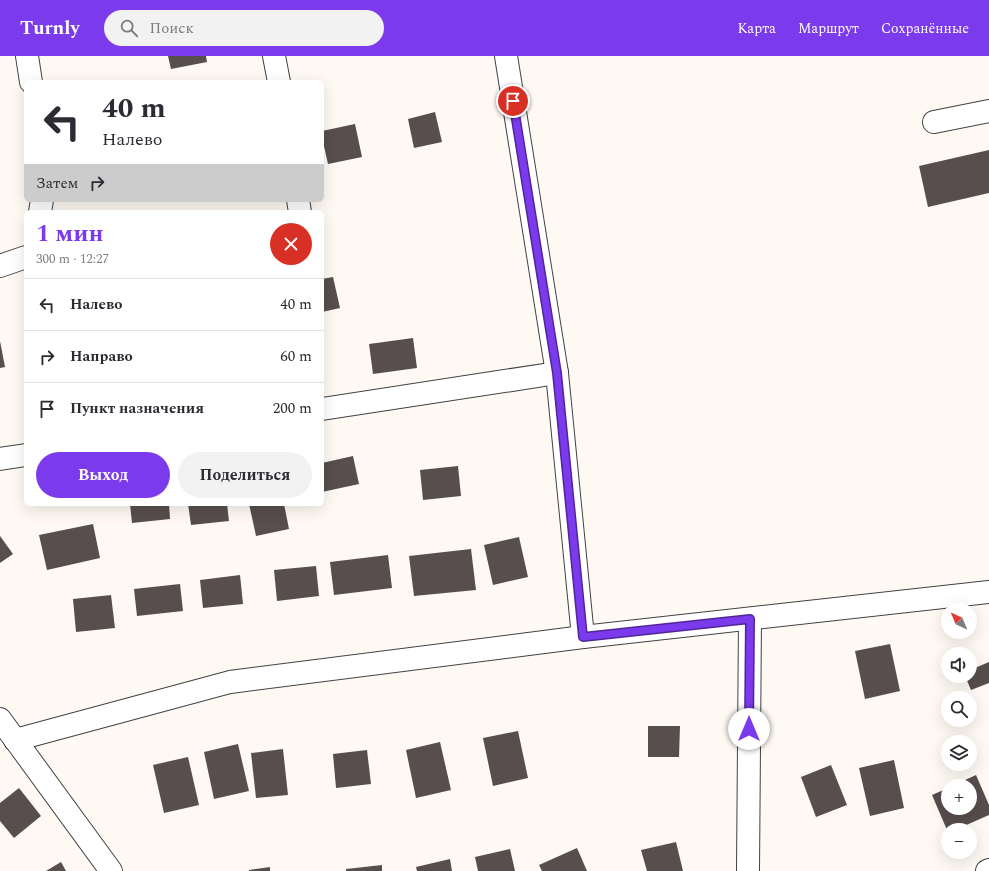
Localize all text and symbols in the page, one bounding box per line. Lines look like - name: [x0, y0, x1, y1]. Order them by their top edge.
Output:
- search box: [104, 10, 384, 46]
- text: Turnly: [20, 14, 80, 43]
- icon: search: [118, 17, 140, 39]
- text: Поиск: [150, 17, 194, 40]
- text: Карта: [738, 18, 776, 39]
- text: Маршрут: [798, 18, 859, 39]
- text: Сохранённые: [881, 18, 969, 39]
- pin: [496, 84, 530, 118]
- text: 40 m: [102, 87, 166, 130]
- icon: arrive: [502, 90, 524, 112]
- icon: left: [36, 96, 88, 148]
- text: Налево: [102, 126, 162, 153]
- text: Затем: [36, 172, 78, 195]
- icon: right: [86, 172, 108, 194]
- text: 1 мин: [36, 216, 104, 252]
- button: close: [270, 223, 312, 265]
- text: 300 m · 12:27: [36, 249, 109, 269]
- text: Налево: [70, 293, 123, 316]
- text: 40 m: [280, 293, 312, 316]
- icon: left: [36, 294, 58, 316]
- text: Направо: [70, 345, 133, 368]
- text: 60 m: [280, 345, 312, 368]
- icon: right: [36, 346, 58, 368]
- text: Пункт назначения: [70, 397, 204, 420]
- text: 200 m: [273, 397, 312, 420]
- icon: arrive: [36, 398, 58, 420]
- button: Выход: [36, 452, 170, 498]
- button: Поделиться: [178, 452, 312, 498]
- north arrow: [941, 603, 977, 639]
- map controls: [941, 603, 977, 859]
- button: sound: [941, 647, 977, 683]
- button: search: [941, 691, 977, 727]
- position arrow: [728, 708, 770, 750]
- button: layers: [941, 735, 977, 771]
- button: +: [941, 779, 977, 815]
- button: −: [941, 823, 977, 859]

